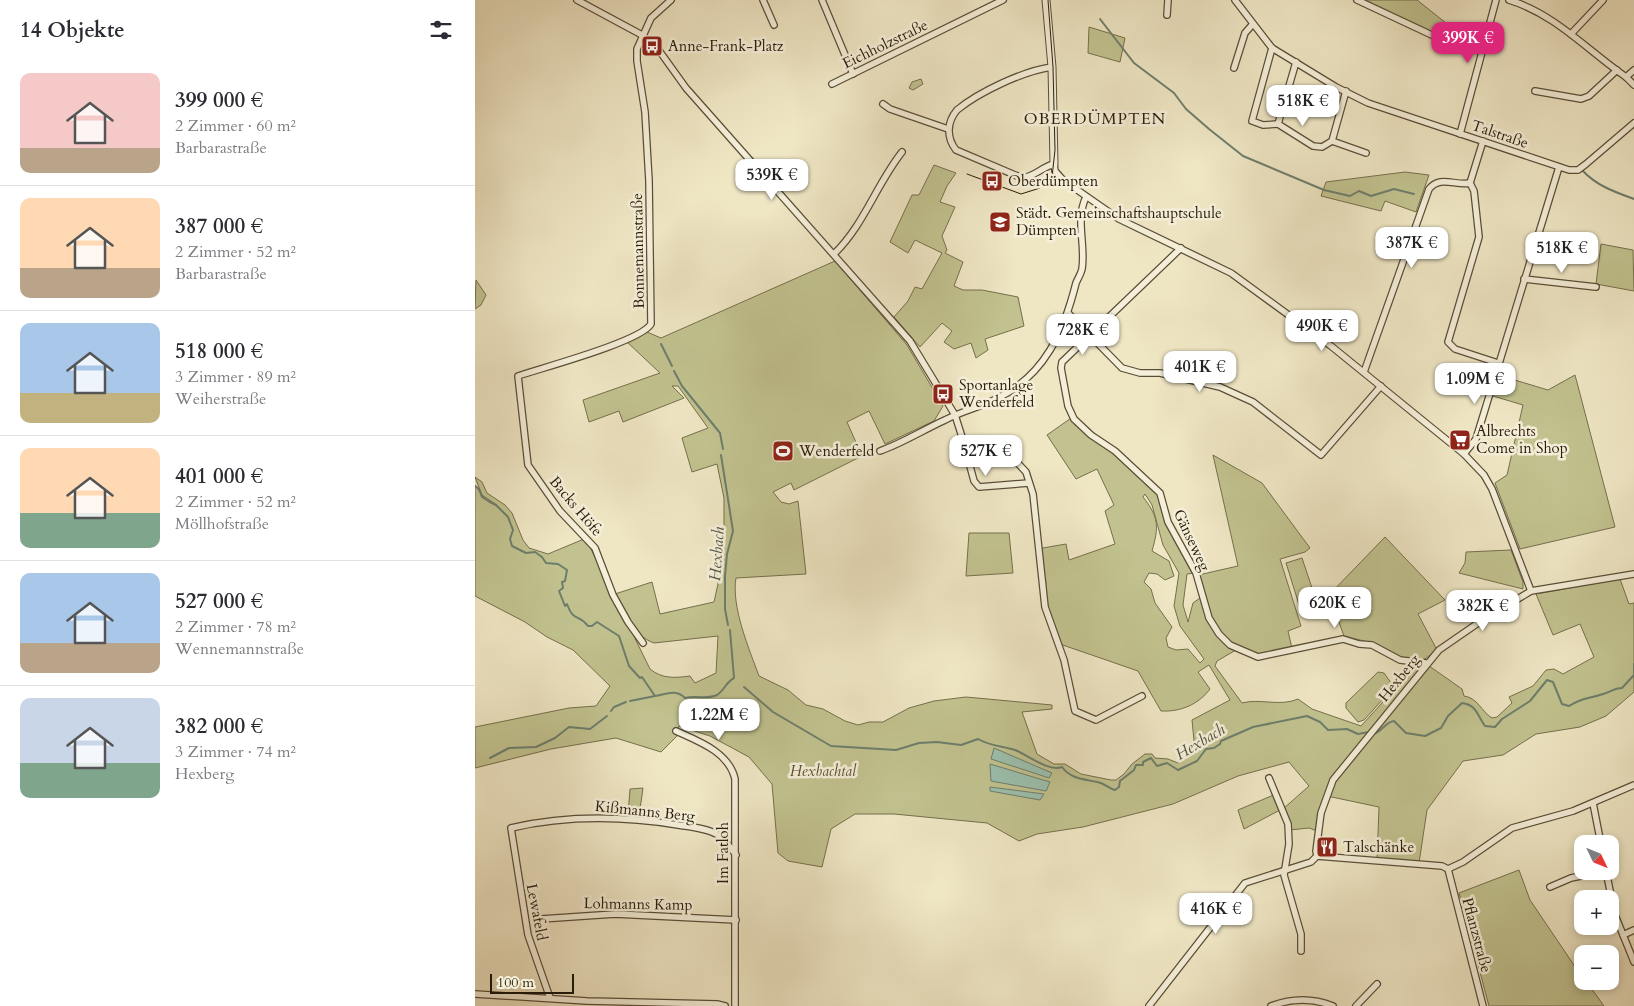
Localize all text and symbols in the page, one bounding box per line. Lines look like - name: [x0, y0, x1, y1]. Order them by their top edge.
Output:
- street label: Eichholzstraße: [839, 15, 931, 73]
- text: 14 Objekte: [20, 16, 125, 45]
- icon: filters: [427, 16, 455, 44]
- pin: 399K €: [1427, 22, 1509, 64]
- text: 399K €: [1442, 27, 1494, 49]
- bus stop icon: Anne-Frank-Platz: [640, 34, 664, 58]
- place label: Anne-Frank-Platz: [668, 36, 784, 56]
- pin: 518K €: [1262, 84, 1344, 127]
- text: 399 000 €: [175, 86, 263, 115]
- text: 518K €: [1277, 90, 1329, 112]
- icon: home: [60, 93, 120, 153]
- district label: OBERDÜMPTEN: [1024, 108, 1166, 130]
- text: 2 Zimmer · 60 m²: [175, 115, 296, 137]
- street label: Talstraße: [1469, 115, 1531, 153]
- text: Barbarastraße: [175, 137, 267, 159]
- pin: 539K €: [731, 158, 813, 201]
- text: 539K €: [746, 164, 798, 186]
- bus stop icon: Oberdümpten: [980, 169, 1004, 193]
- place label: Oberdümpten: [1008, 171, 1099, 191]
- street label: Bonnemannstraße: [627, 193, 649, 309]
- place label: Städt. Gemeinschaftshauptschule Dümpten: [1016, 203, 1222, 240]
- school or university icon: Städt. Gemeinschaftshauptschule Dümpten: [988, 210, 1012, 234]
- text: 387 000 €: [175, 212, 263, 241]
- icon: home: [60, 218, 120, 278]
- pin: 387K €: [1371, 226, 1453, 269]
- text: 387K €: [1386, 232, 1438, 254]
- pin: 518K €: [1521, 232, 1603, 274]
- text: 518K €: [1536, 237, 1588, 259]
- text: 2 Zimmer · 52 m²: [175, 241, 296, 263]
- text: Barbarastraße: [175, 263, 267, 285]
- pin: 490K €: [1281, 310, 1363, 352]
- pin: 728K €: [1042, 314, 1124, 356]
- text: 490K €: [1296, 315, 1348, 337]
- text: 728K €: [1057, 319, 1109, 341]
- text: 518 000 €: [175, 337, 263, 366]
- icon: home: [60, 343, 120, 403]
- pin: 401K €: [1159, 350, 1241, 393]
- text: 401K €: [1174, 356, 1226, 378]
- pin: 1.09M €: [1429, 362, 1521, 405]
- text: 3 Zimmer · 89 m²: [175, 366, 296, 388]
- text: 1.09M €: [1446, 368, 1504, 390]
- place label: Sportanlage Wenderfeld: [958, 375, 1034, 412]
- bus stop icon: Sportanlage Wenderfeld: [931, 382, 955, 406]
- text: Weiherstraße: [175, 388, 266, 410]
- place label: Albrechts Come in Shop: [1476, 421, 1568, 458]
- supermarket icon: Albrechts Come in Shop: [1448, 428, 1472, 452]
- pin: 527K €: [945, 434, 1027, 477]
- sports icon: Wenderfeld: [771, 439, 795, 463]
- text: 527K €: [960, 440, 1012, 462]
- place label: Wenderfeld: [798, 441, 874, 461]
- text: 401 000 €: [175, 462, 263, 491]
- icon: home: [60, 468, 120, 528]
- street label: Backs Höfe: [545, 472, 607, 540]
- text: 2 Zimmer · 52 m²: [175, 491, 296, 513]
- street label: Gänseweg: [1169, 506, 1215, 575]
- text: Möllhofstraße: [175, 513, 269, 535]
- water label: Hexbach: [704, 526, 730, 582]
- pin: 620K €: [1294, 586, 1376, 629]
- text: 527 000 €: [175, 587, 263, 616]
- pin: 382K €: [1442, 590, 1524, 632]
- text: 620K €: [1309, 592, 1361, 614]
- icon: home: [60, 593, 120, 653]
- text: 382K €: [1457, 595, 1509, 617]
- text: 2 Zimmer · 78 m²: [175, 616, 296, 638]
- text: Wennemannstraße: [175, 638, 304, 660]
- street label: Hexberg: [1374, 650, 1425, 706]
- pin: 1.22M €: [673, 698, 765, 741]
- text: 1.22M €: [690, 704, 748, 726]
- text: 382 000 €: [175, 712, 263, 741]
- icon: home: [60, 718, 120, 778]
- water label: Hexbach: [1171, 718, 1229, 765]
- text: 3 Zimmer · 74 m²: [175, 741, 296, 763]
- park label: Hexbachtal: [790, 761, 857, 781]
- text: Hexberg: [175, 763, 234, 785]
- street label: Kißmanns Berg: [594, 796, 697, 826]
- street label: Im Fatloh: [713, 821, 733, 884]
- restaurant icon: Talschänke: [1315, 835, 1339, 859]
- north arrow: [1574, 835, 1619, 880]
- map controls: [1574, 835, 1619, 990]
- place label: Talschänke: [1343, 837, 1415, 857]
- street label: Lewafeld: [522, 882, 552, 942]
- button: +: [1574, 890, 1619, 935]
- pin: 416K €: [1175, 892, 1257, 935]
- street label: Lohmanns Kamp: [583, 893, 693, 915]
- street label: Pflanzstraße: [1457, 895, 1497, 975]
- text: 416K €: [1190, 898, 1242, 920]
- button: −: [1574, 945, 1619, 990]
- scale bar: [490, 971, 574, 994]
- text: 100 m: [497, 973, 534, 992]

